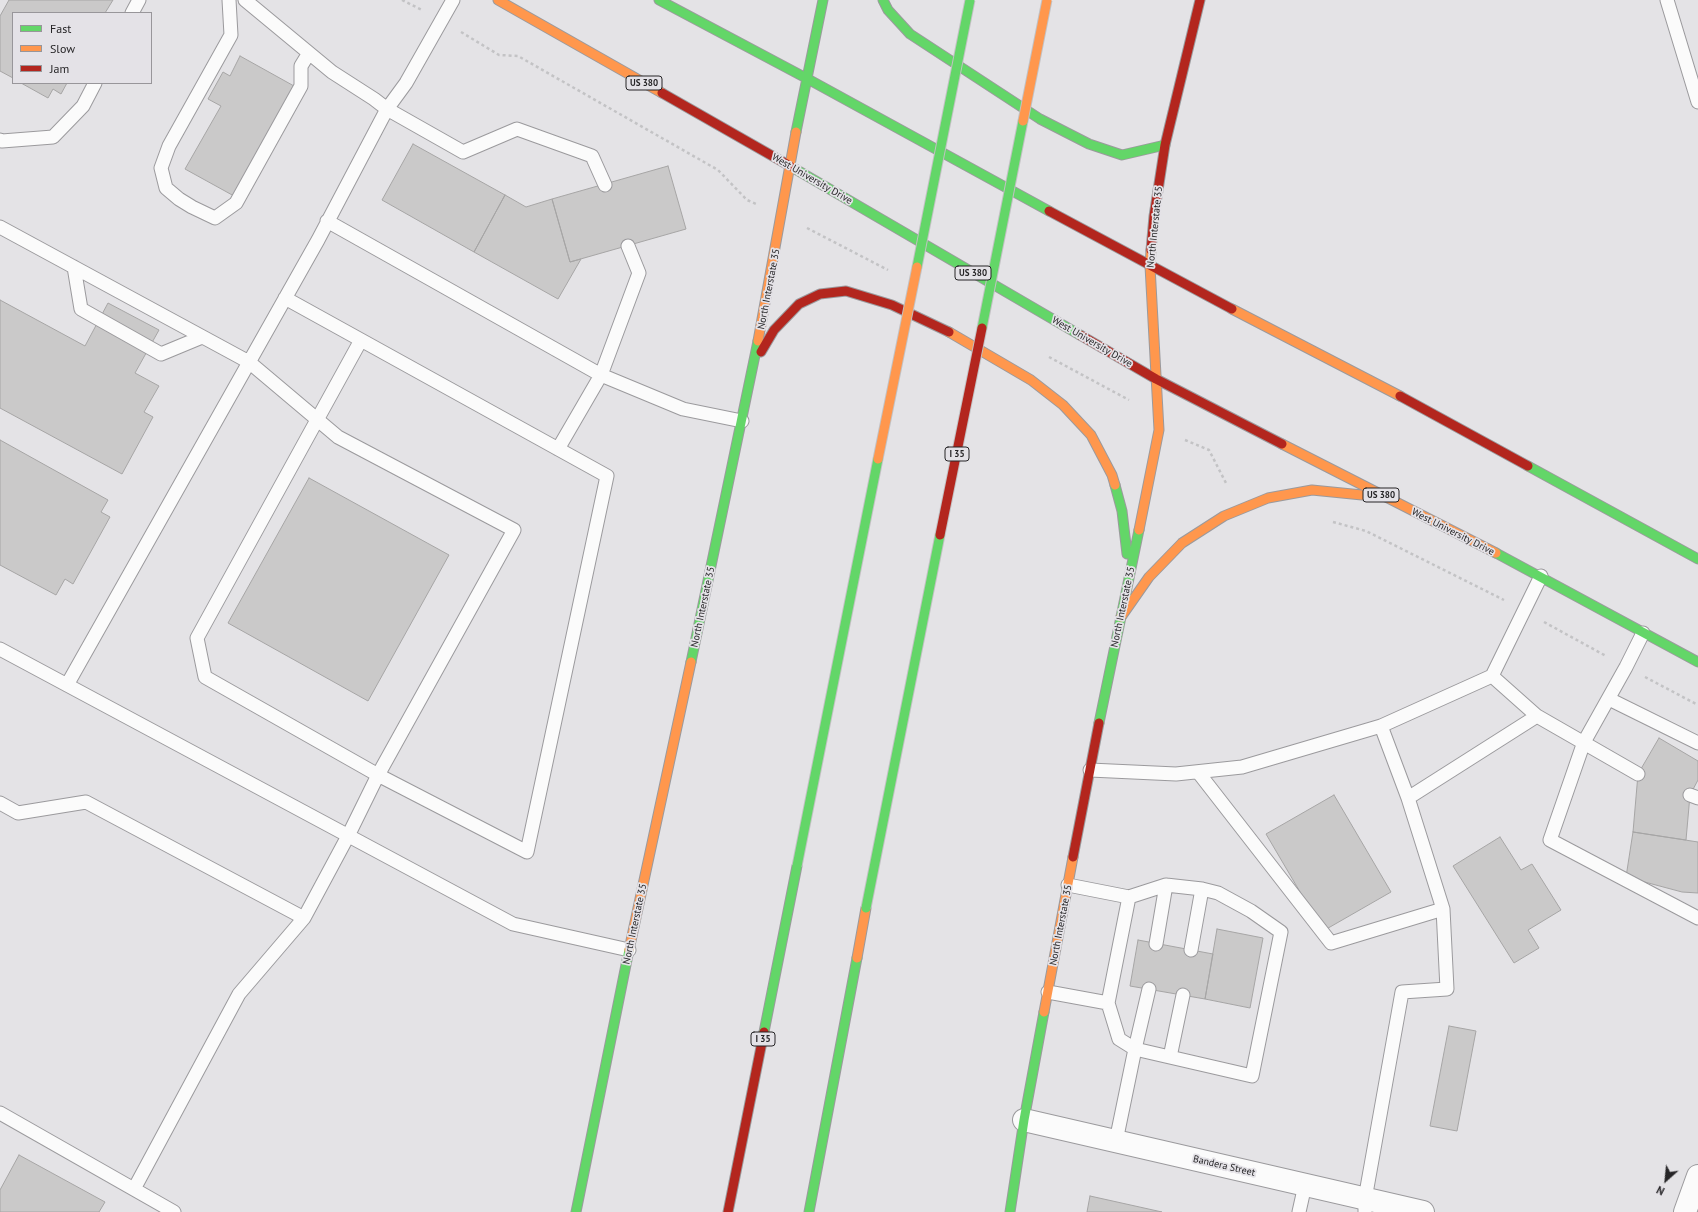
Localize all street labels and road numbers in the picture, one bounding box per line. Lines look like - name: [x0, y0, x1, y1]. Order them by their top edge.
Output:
- road number: US 380: [626, 76, 662, 90]
- street label: West University Drive: [770, 151, 854, 207]
- street label: North Interstate 35: [1145, 186, 1165, 268]
- street label: North Interstate 35: [755, 248, 783, 330]
- road number: US 380: [955, 266, 991, 280]
- street label: West University Drive: [1050, 314, 1134, 370]
- road number: I 35: [945, 447, 969, 461]
- road number: US 380: [1363, 488, 1399, 502]
- street label: West University Drive: [1410, 506, 1496, 558]
- street label: North Interstate 35: [689, 566, 717, 648]
- street label: North Interstate 35: [1109, 566, 1137, 648]
- street label: North Interstate 35: [621, 883, 649, 965]
- street label: North Interstate 35: [1047, 884, 1075, 966]
- road number: I 35: [751, 1032, 775, 1046]
- street label: Bandera Street: [1192, 1153, 1256, 1179]

